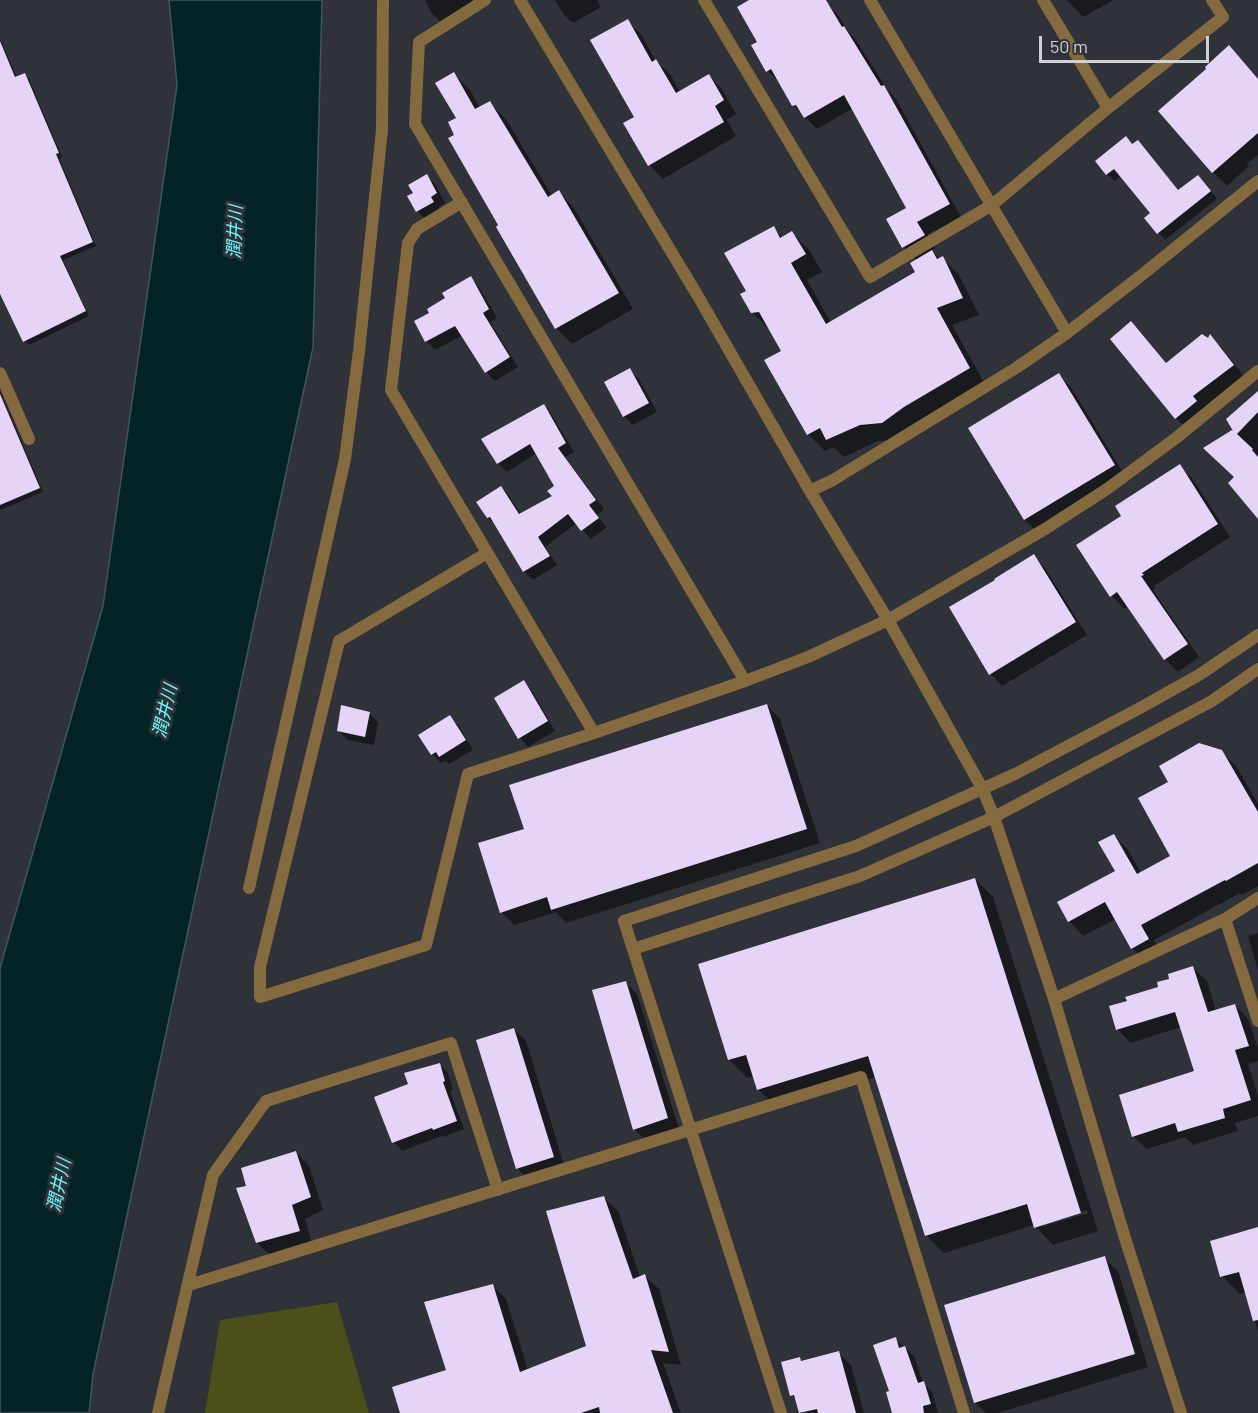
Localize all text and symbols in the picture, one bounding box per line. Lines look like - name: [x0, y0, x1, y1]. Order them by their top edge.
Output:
- scale bar: [1042, 24, 1212, 62]
- text: 50 m: [1050, 35, 1088, 57]
- water label: 潤井川: [223, 205, 247, 259]
- water label: 潤井川: [148, 682, 182, 740]
- water label: 潤井川: [43, 1156, 75, 1214]

